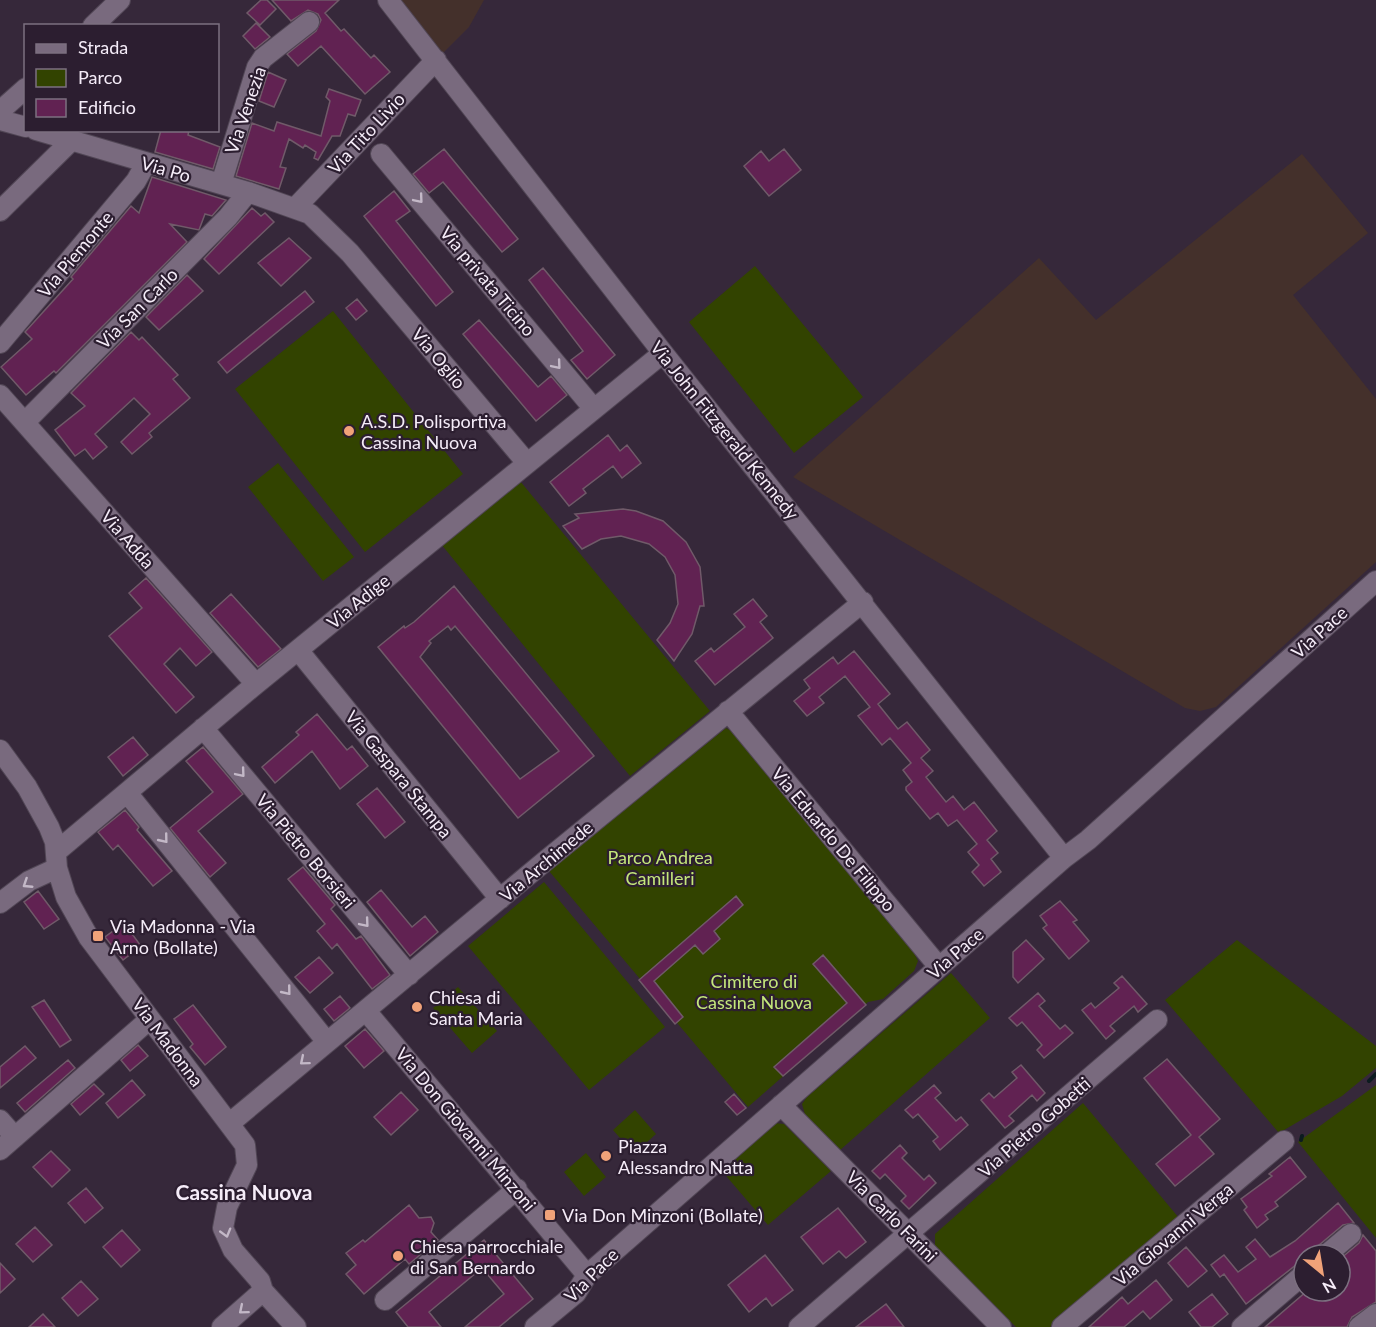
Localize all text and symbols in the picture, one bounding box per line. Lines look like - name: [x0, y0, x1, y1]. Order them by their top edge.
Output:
- legend: [24, 24, 219, 132]
- text: Strada: [78, 36, 128, 58]
- street label: Via Venezia: [220, 64, 270, 156]
- text: Parco: [78, 66, 122, 88]
- street label: Via Tito Livio: [323, 88, 409, 178]
- text: Edificio: [78, 96, 136, 118]
- street label: Via Po: [139, 151, 193, 187]
- one-way arrow: [412, 192, 423, 203]
- street label: Via Piemonte: [33, 207, 117, 301]
- street label: Via privata Ticino: [436, 222, 540, 340]
- street label: Via San Carlo: [92, 263, 182, 353]
- street label: Via Oglio: [407, 323, 471, 393]
- street label: Via John Fitzgerald Kennedy: [646, 336, 804, 524]
- one-way arrow: [550, 358, 561, 369]
- place label: A.S.D. Polisportiva Cassina Nuova: [361, 410, 506, 453]
- marker: A.S.D. Polisportiva Cassina Nuova: [342, 424, 356, 438]
- street label: Via Adda: [97, 505, 159, 573]
- street label: Via Adige: [322, 569, 394, 633]
- street label: Via Pace: [1287, 601, 1351, 663]
- street label: Via Gaspara Stampa: [341, 706, 457, 842]
- street label: Via Eduardo De Filippo: [767, 762, 901, 916]
- one-way arrow: [233, 766, 244, 777]
- street label: Via Pietro Borsieri: [252, 789, 360, 913]
- street label: Via Archimede: [495, 816, 597, 906]
- one-way arrow: [157, 832, 168, 843]
- park label: Parco Andrea Camilleri: [607, 846, 713, 889]
- one-way arrow: [23, 876, 34, 887]
- place label: Via Madonna - Via Arno (Bollate): [110, 915, 255, 958]
- one-way arrow: [358, 916, 369, 927]
- street label: Via Pace: [922, 923, 988, 983]
- marker: Via Madonna - Via Arno (Bollate): [91, 929, 105, 943]
- park label: Cimitero di Cassina Nuova: [696, 970, 812, 1013]
- one-way arrow: [279, 984, 290, 995]
- place label: Chiesa di Santa Maria: [429, 986, 523, 1029]
- street label: Via Madonna: [128, 994, 208, 1090]
- marker: Chiesa di Santa Maria: [410, 1000, 424, 1014]
- street label: Via Don Giovanni Minzoni: [391, 1043, 541, 1215]
- one-way arrow: [300, 1054, 311, 1065]
- street label: Via Pietro Gobetti: [973, 1072, 1095, 1182]
- place label: Piazza Alessandro Natta: [618, 1135, 753, 1178]
- marker: Piazza Alessandro Natta: [599, 1149, 613, 1163]
- street label: Via Carlo Farini: [842, 1166, 942, 1266]
- street label: Via Giovanni Verga: [1109, 1178, 1237, 1290]
- district label: Cassina Nuova: [176, 1179, 312, 1204]
- place label: Via Don Minzoni (Bollate): [562, 1204, 763, 1226]
- marker: Via Don Minzoni (Bollate): [543, 1208, 557, 1222]
- one-way arrow: [219, 1228, 232, 1238]
- place label: Chiesa parrocchiale di San Bernardo: [410, 1235, 563, 1278]
- street label: Via Pace: [559, 1243, 623, 1307]
- north arrow: [1292, 1243, 1352, 1303]
- marker: Chiesa parrocchiale di San Bernardo: [391, 1249, 405, 1263]
- text: N: [1320, 1275, 1340, 1298]
- one-way arrow: [239, 1302, 250, 1313]

